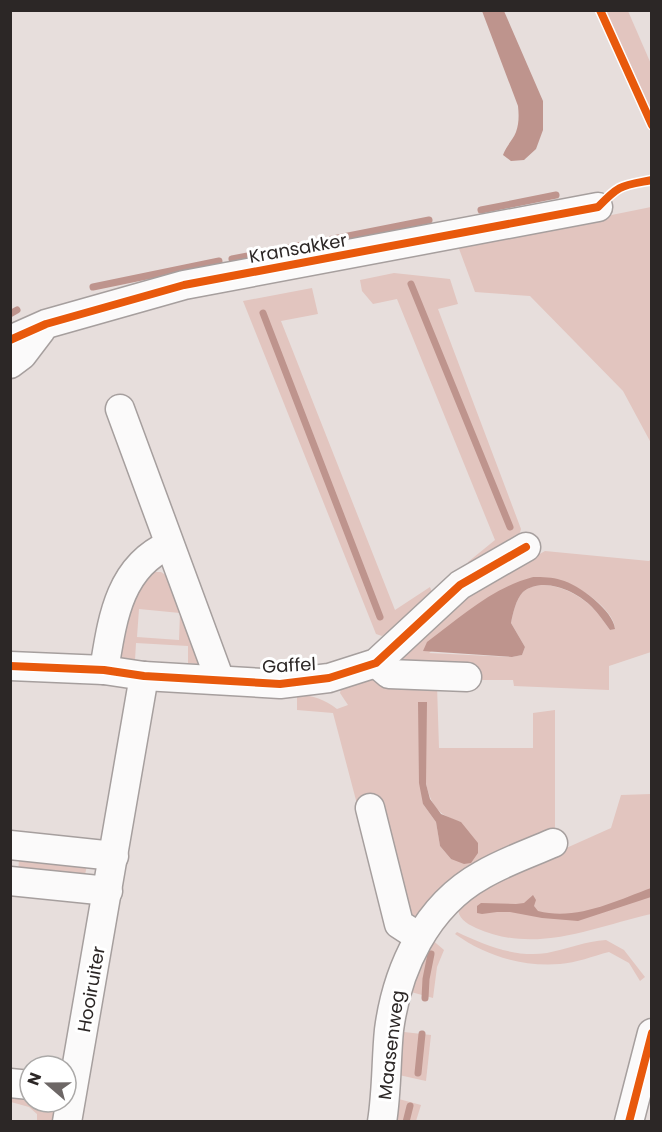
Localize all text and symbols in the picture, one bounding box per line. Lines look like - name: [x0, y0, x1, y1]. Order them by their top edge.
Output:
- street label: Kransakker: [247, 227, 349, 269]
- street label: Gaffel: [262, 651, 316, 679]
- street label: Hooiruiter: [71, 944, 111, 1034]
- street label: Maasenweg: [372, 989, 410, 1101]
- north arrow: [18, 1054, 78, 1114]
- text: N: [22, 1069, 47, 1089]

